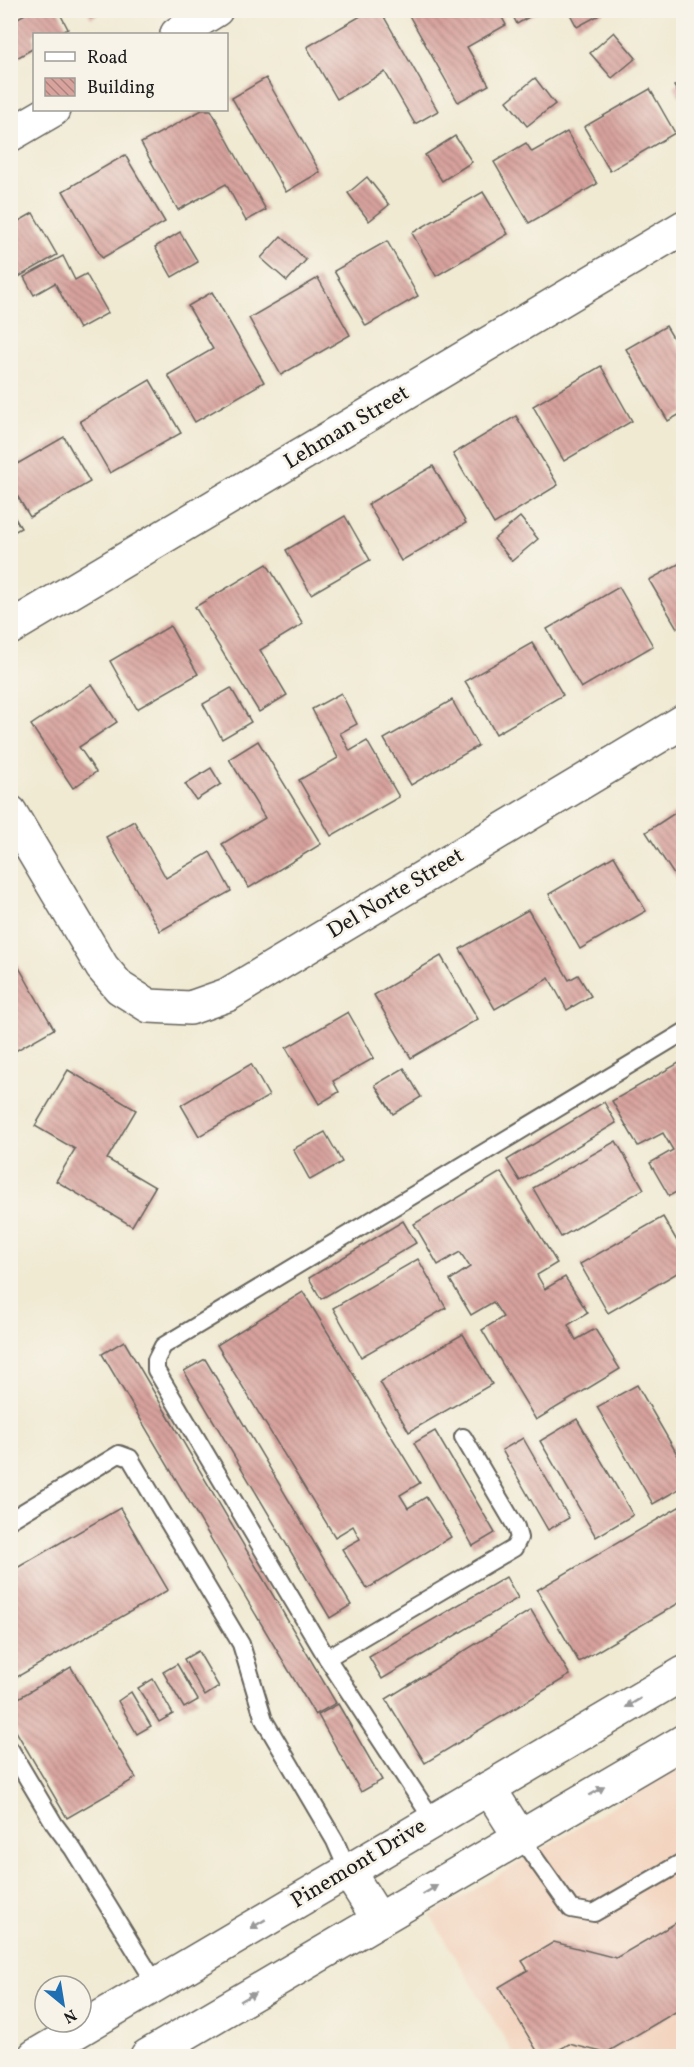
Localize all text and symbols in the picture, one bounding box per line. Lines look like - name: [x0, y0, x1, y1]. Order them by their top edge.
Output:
- legend: [33, 33, 228, 111]
- text: Road: [87, 46, 128, 71]
- text: Building: [87, 76, 155, 101]
- street label: Lehman Street: [278, 378, 416, 478]
- street label: Del Norte Street: [322, 841, 471, 947]
- one-way arrow: [625, 1697, 641, 1708]
- one-way arrow: [589, 1787, 606, 1797]
- street label: Pinemont Drive: [285, 1811, 433, 1917]
- one-way arrow: [421, 1886, 438, 1896]
- one-way arrow: [249, 1919, 266, 1929]
- north arrow: [33, 1974, 93, 2034]
- one-way arrow: [239, 1993, 256, 2003]
- text: N: [59, 2003, 80, 2028]

